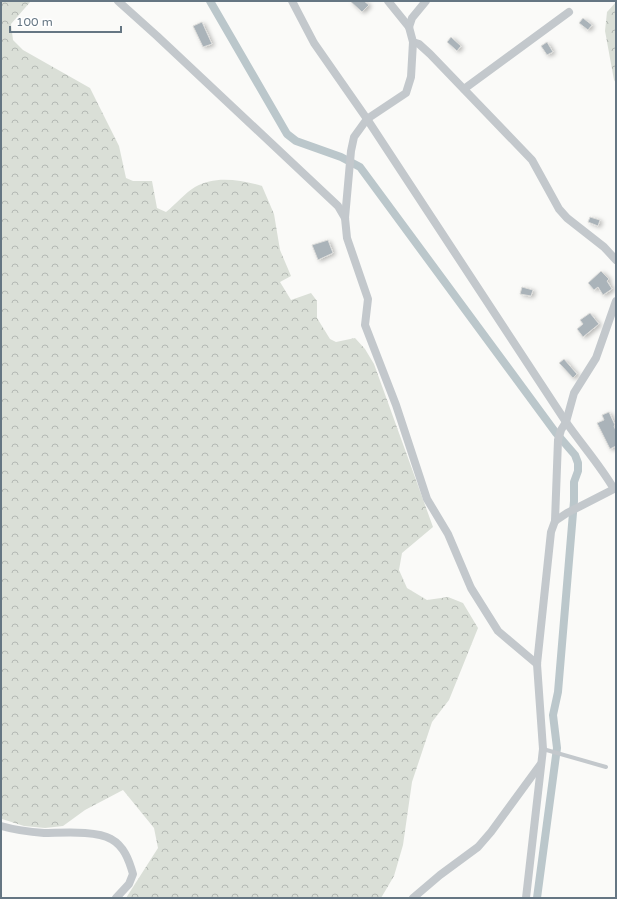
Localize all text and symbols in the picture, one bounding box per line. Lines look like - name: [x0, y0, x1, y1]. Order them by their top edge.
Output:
- scale bar: [10, 8, 121, 34]
- text: 100 m: [16, 15, 53, 29]

